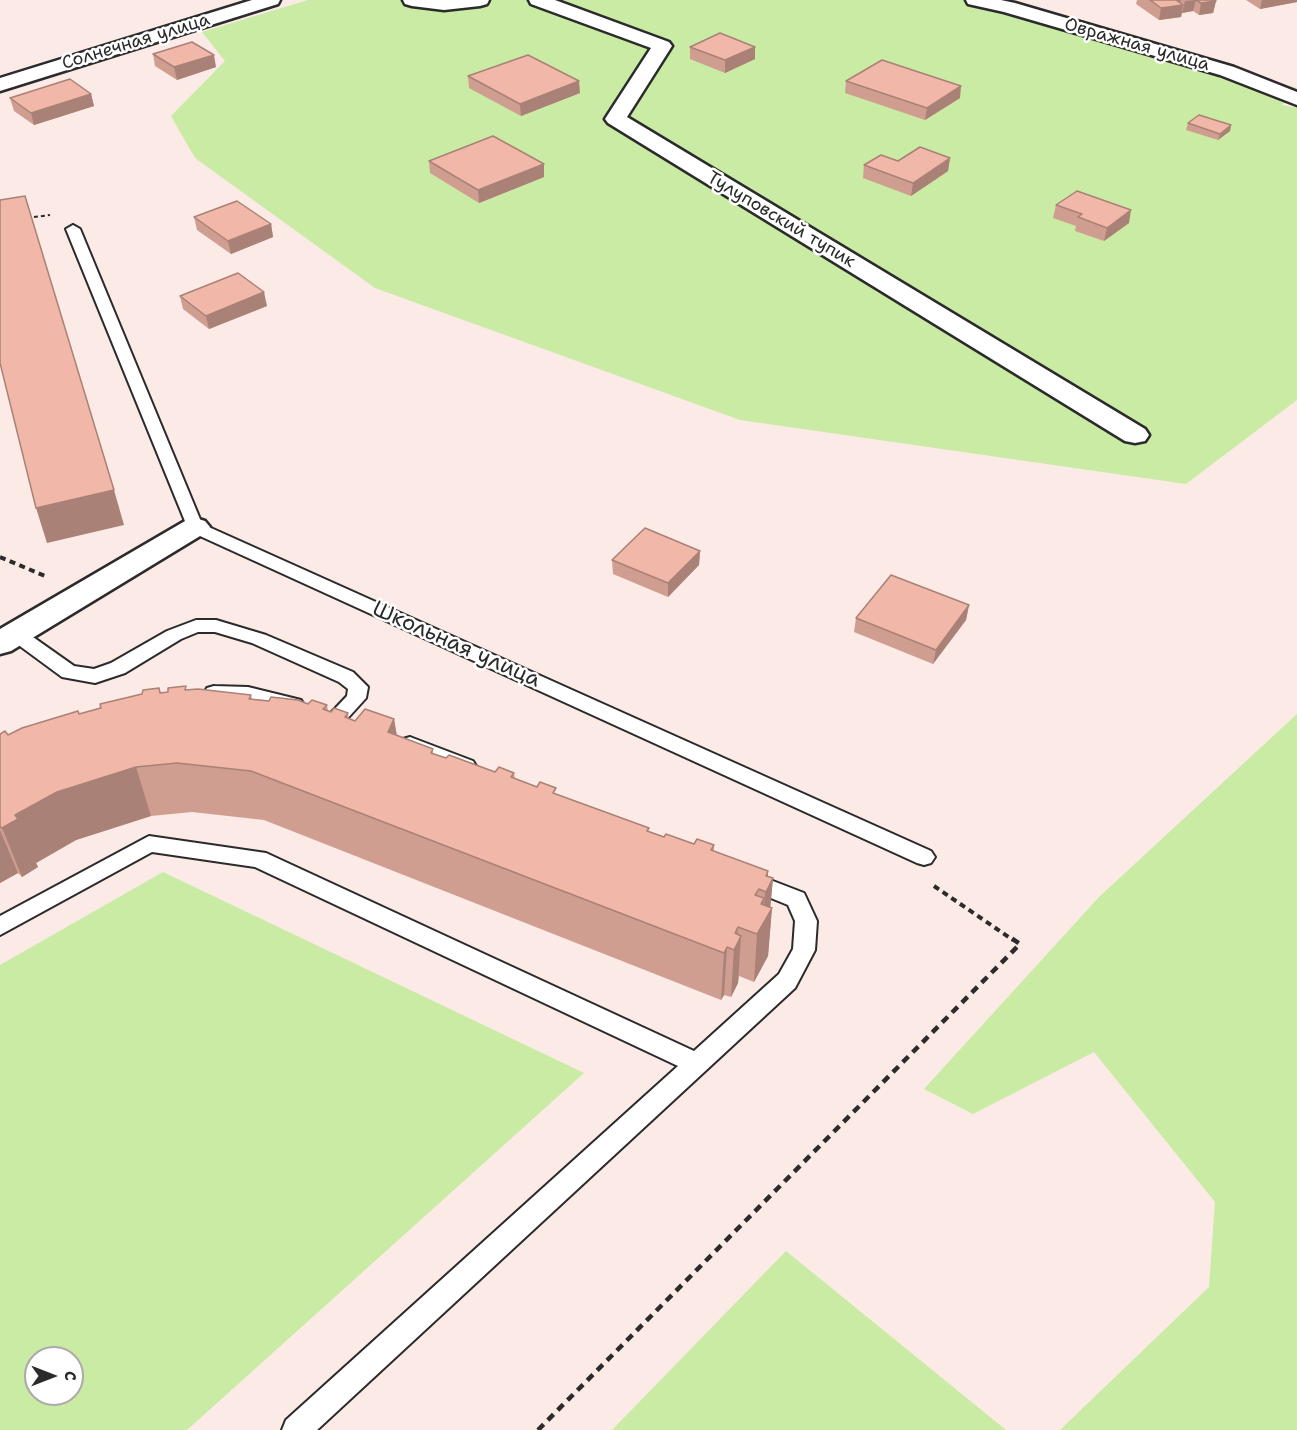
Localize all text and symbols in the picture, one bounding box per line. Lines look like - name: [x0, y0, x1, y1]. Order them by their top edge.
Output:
- street label: Солнечная улица: [59, 9, 213, 75]
- street label: Овражная улица: [1062, 14, 1212, 76]
- street label: Тулуповский тупик: [703, 167, 859, 273]
- street label: Школьная улица: [368, 596, 544, 694]
- north arrow: [24, 1346, 84, 1406]
- text: С: [60, 1371, 81, 1381]

